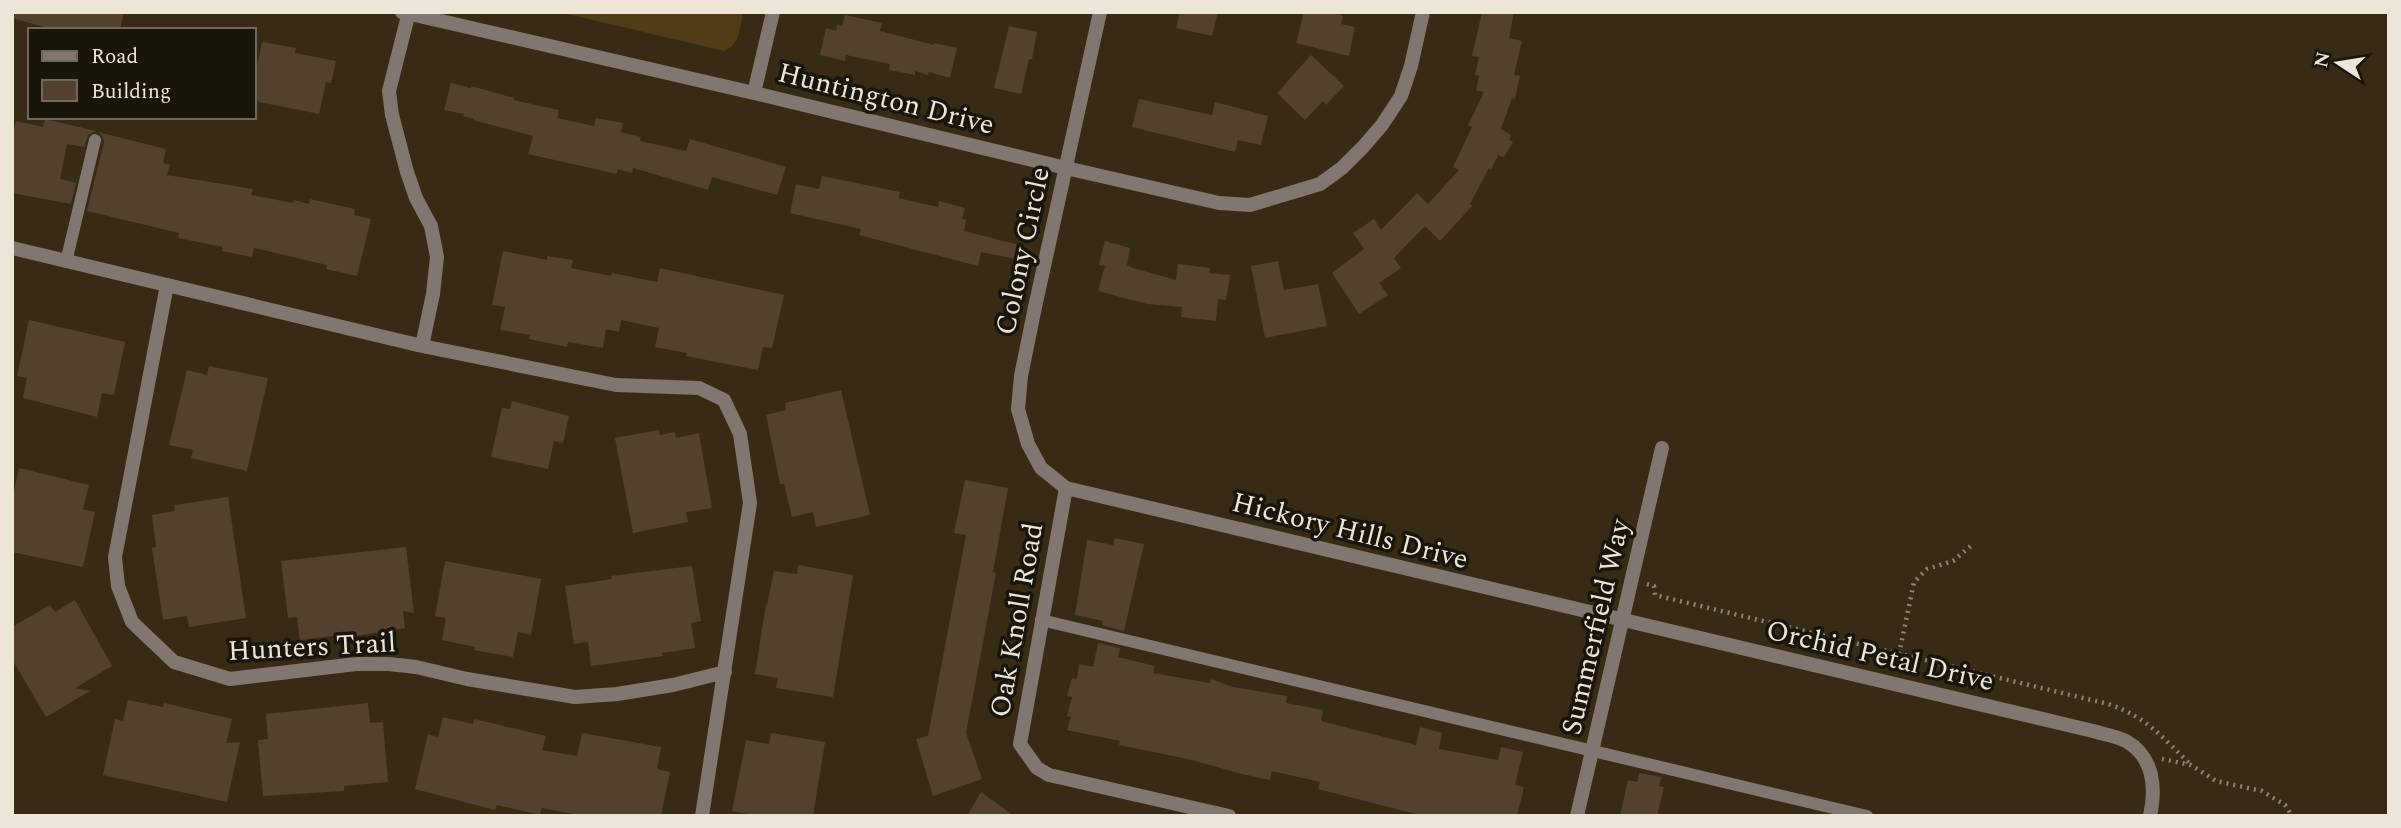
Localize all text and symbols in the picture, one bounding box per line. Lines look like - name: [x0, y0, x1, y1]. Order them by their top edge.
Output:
- legend: [28, 28, 256, 119]
- north arrow: [2303, 28, 2373, 98]
- text: Road: [91, 41, 138, 73]
- text: N: [2307, 49, 2339, 70]
- street label: Huntington Drive: [773, 51, 999, 147]
- text: Building: [91, 76, 171, 108]
- street label: Colony Circle: [984, 163, 1062, 339]
- street label: Hickory Hills Drive: [1227, 481, 1473, 581]
- street label: Summerfield Way: [1550, 513, 1642, 739]
- street label: Oak Knoll Road: [979, 519, 1055, 721]
- street label: Orchid Petal Drive: [1762, 609, 1998, 703]
- street label: Hunters Trail: [227, 621, 397, 673]

